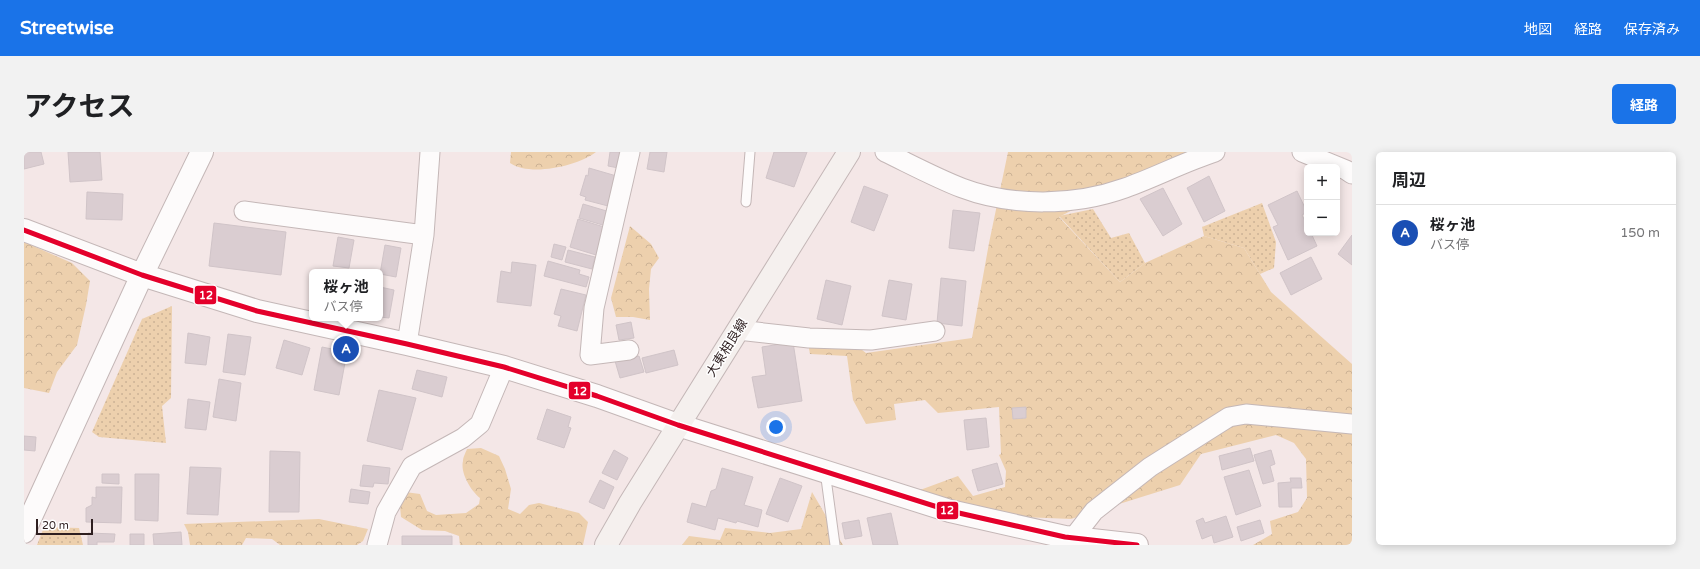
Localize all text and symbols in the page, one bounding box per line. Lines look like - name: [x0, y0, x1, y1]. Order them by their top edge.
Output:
- text: Streetwise: [20, 17, 114, 39]
- text: 地図: [1524, 21, 1552, 38]
- text: 経路: [1574, 21, 1602, 38]
- text: 保存済み: [1624, 21, 1680, 38]
- button: 経路: [1612, 84, 1676, 124]
- text: アクセス: [24, 90, 135, 124]
- map controls: [1304, 164, 1340, 236]
- button: +: [1304, 164, 1340, 200]
- text: 周辺: [1392, 170, 1426, 191]
- button: −: [1304, 200, 1340, 236]
- text: 桜ヶ池: [1430, 216, 1475, 234]
- text: A: [1400, 225, 1410, 241]
- text: 150 m: [1620, 225, 1660, 241]
- text: バス停: [1430, 237, 1469, 253]
- popup: [309, 269, 383, 321]
- text: 桜ヶ池: [323, 278, 369, 296]
- line badge: 12: [194, 285, 217, 305]
- text: 12: [199, 289, 213, 302]
- text: バス停: [323, 299, 363, 315]
- street label: 大東相良線: [703, 316, 751, 380]
- pin: A: [333, 334, 359, 364]
- line badge: 12: [568, 381, 591, 400]
- text: 12: [573, 385, 587, 398]
- your location: [766, 417, 786, 437]
- line badge: 12: [936, 501, 959, 520]
- text: 12: [940, 504, 954, 517]
- scale bar: [36, 517, 93, 536]
- text: 20 m: [42, 519, 69, 532]

